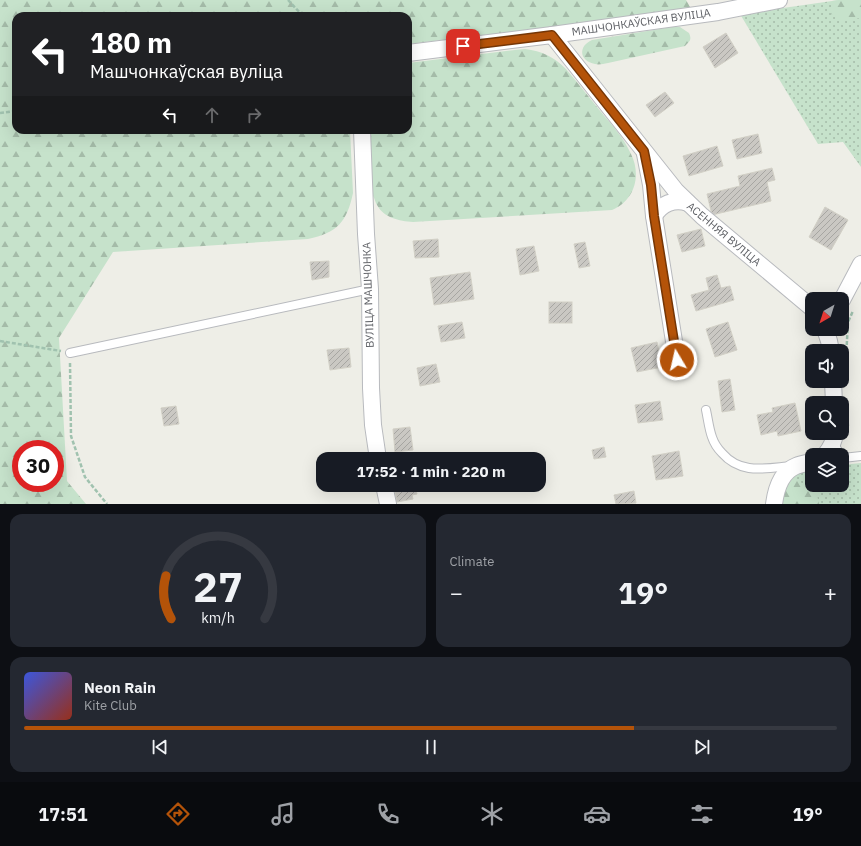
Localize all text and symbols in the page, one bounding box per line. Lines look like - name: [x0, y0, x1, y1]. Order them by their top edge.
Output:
- street label: МАШЧОНКАЎСКАЯ ВУЛІЦА: [571, 5, 711, 39]
- text: 180 m: [90, 24, 172, 61]
- icon: left: [24, 28, 76, 80]
- pin: [446, 29, 480, 63]
- icon: arrive: [452, 35, 474, 57]
- text: Машчонкаўская вуліца: [90, 60, 283, 83]
- icon: left: [159, 104, 181, 126]
- icon: ahead: [201, 104, 223, 126]
- icon: right: [243, 104, 265, 126]
- street label: АСЕННЯЯ ВУЛІЦА: [684, 199, 764, 269]
- street label: ВУЛІЦА МАШЧОНКА: [359, 242, 377, 348]
- north arrow: [805, 292, 849, 336]
- map controls: [805, 292, 849, 492]
- position arrow: [656, 339, 698, 381]
- button: sound: [805, 344, 849, 388]
- button: search: [805, 396, 849, 440]
- speed limit sign: 30: [12, 440, 64, 492]
- button: layers: [805, 448, 849, 492]
- text: 17:52 · 1 min · 220 m: [357, 462, 505, 481]
- text: Climate: [450, 553, 494, 570]
- text: 27: [193, 558, 243, 612]
- text: 19°: [618, 573, 668, 612]
- text: −: [450, 578, 463, 607]
- text: +: [824, 578, 837, 607]
- text: km/h: [201, 607, 235, 626]
- text: Neon Rain: [84, 678, 156, 697]
- text: Kite Club: [84, 697, 137, 714]
- icon: previous: [149, 736, 171, 758]
- icon: pause: [420, 736, 442, 758]
- icon: next: [691, 736, 713, 758]
- icon: directions: [164, 800, 192, 828]
- icon: music: [269, 800, 297, 828]
- icon: phone: [374, 800, 402, 828]
- icon: climate: [478, 800, 506, 828]
- icon: car: [583, 800, 611, 828]
- icon: filters: [688, 800, 716, 828]
- text: 17:51: [38, 803, 88, 826]
- text: 19°: [793, 803, 823, 826]

